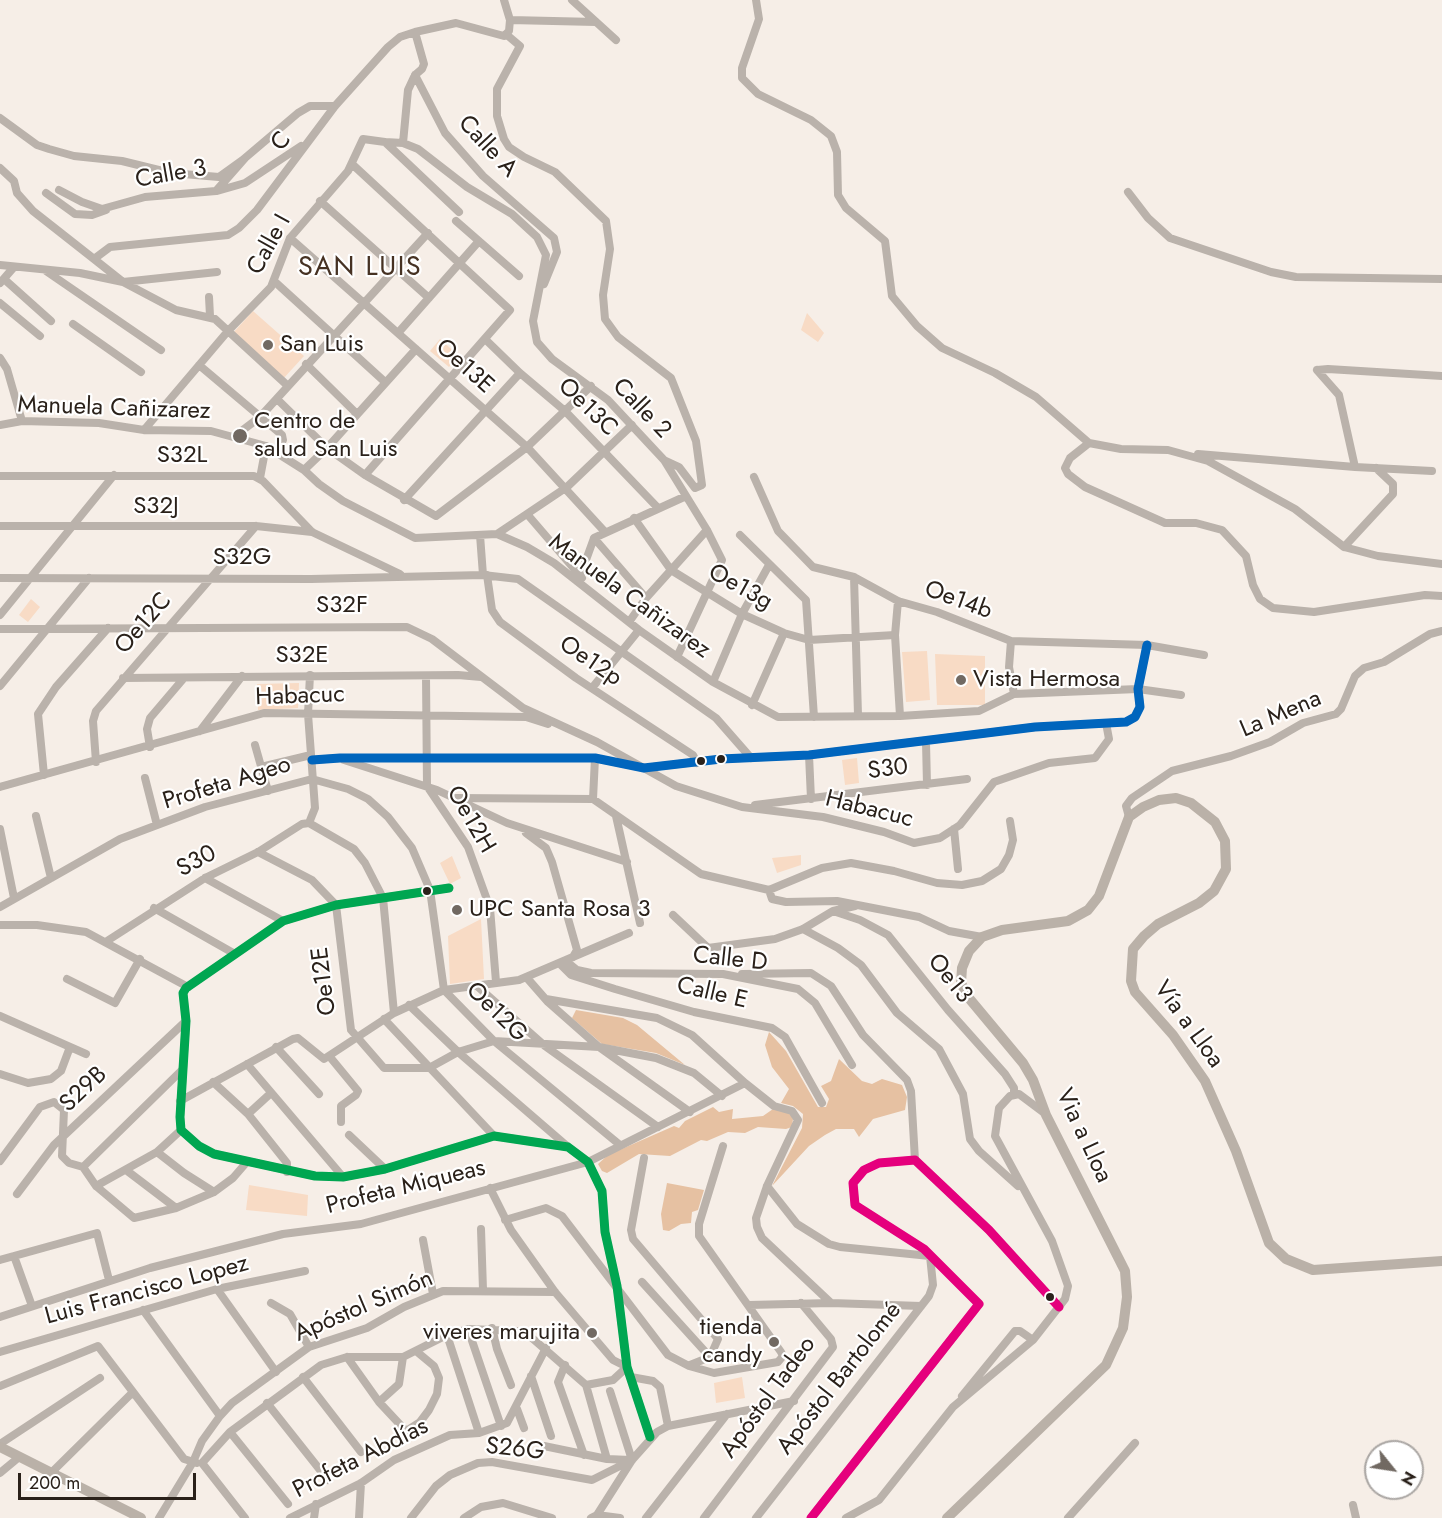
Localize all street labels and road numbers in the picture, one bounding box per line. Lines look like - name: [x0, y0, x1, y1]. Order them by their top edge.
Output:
- street label: Calle A: [451, 110, 523, 184]
- street label: C: [266, 127, 298, 157]
- street label: Calle 3: [133, 155, 209, 195]
- street label: Calle I: [242, 210, 298, 280]
- street label: Oe13E: [429, 333, 499, 401]
- street label: Oe13C: [551, 373, 623, 443]
- street label: Calle 2: [606, 373, 676, 445]
- street label: Manuela Cañizarez: [17, 391, 211, 427]
- street label: S32L: [157, 442, 207, 470]
- street label: S32J: [133, 493, 179, 521]
- street label: Manuela Cañizarez: [542, 529, 716, 665]
- street label: S32G: [213, 544, 271, 572]
- street label: Oe13g: [703, 559, 777, 617]
- street label: Oe14b: [920, 576, 996, 626]
- street label: Oe12C: [109, 587, 179, 661]
- street label: S32F: [316, 592, 368, 620]
- street label: Oe12p: [553, 631, 627, 693]
- street label: S32E: [275, 642, 329, 670]
- street label: Habacuc: [255, 681, 345, 713]
- street label: La Mena: [1236, 685, 1326, 745]
- street label: Profeta Ageo: [160, 751, 294, 817]
- street label: S30: [866, 753, 910, 787]
- street label: Oe12H: [439, 781, 501, 859]
- street label: Habacuc: [822, 785, 916, 835]
- street label: S30: [172, 840, 222, 884]
- street label: Calle D: [691, 942, 769, 978]
- street label: Oe12E: [307, 945, 343, 1017]
- street label: Oe13: [920, 948, 978, 1010]
- street label: Calle E: [674, 972, 750, 1016]
- street label: Vía a Lloa: [1147, 976, 1229, 1074]
- street label: Oe12G: [459, 977, 533, 1049]
- street label: S29B: [54, 1061, 114, 1119]
- street label: Via a Lloa: [1049, 1084, 1117, 1188]
- street label: Profeta Miqueas: [323, 1154, 489, 1222]
- street label: Luis Francisco Lopez: [42, 1250, 252, 1332]
- street label: Apóstol Simón: [290, 1265, 438, 1349]
- street label: Apóstol Bartolomé: [772, 1297, 908, 1461]
- street label: Apóstol Tadeo: [715, 1332, 823, 1464]
- street label: Profeta Abdías: [289, 1413, 433, 1505]
- street label: S26G: [484, 1433, 546, 1467]

